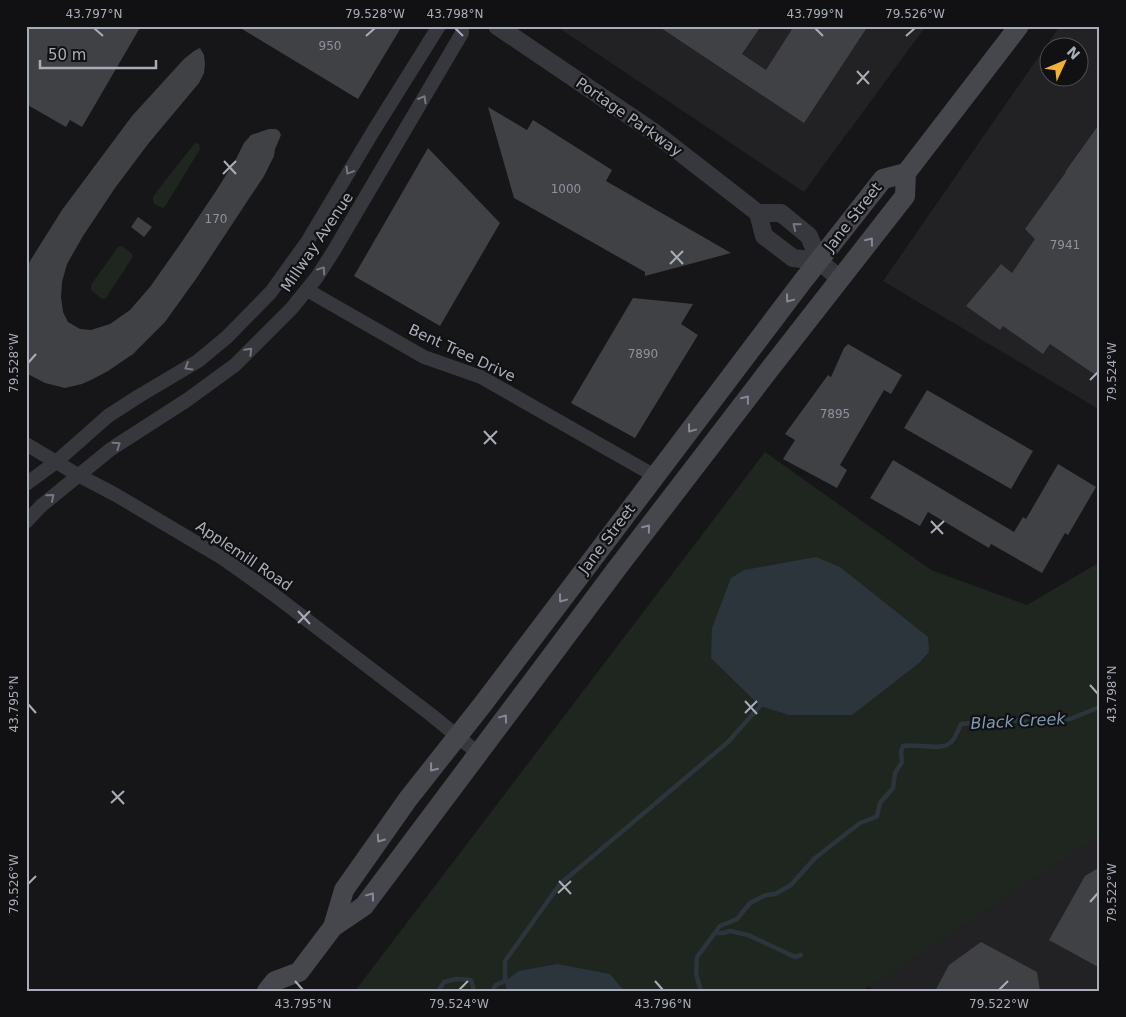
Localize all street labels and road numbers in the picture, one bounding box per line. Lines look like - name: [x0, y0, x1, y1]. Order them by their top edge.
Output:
- street label: Portage Parkway: [573, 74, 686, 160]
- street label: Jane Street: [820, 179, 886, 256]
- street label: Millway Avenue: [277, 189, 357, 295]
- street label: Bent Tree Drive: [406, 320, 518, 386]
- street label: Jane Street: [574, 500, 639, 578]
- street label: Applemill Road: [192, 517, 296, 595]

